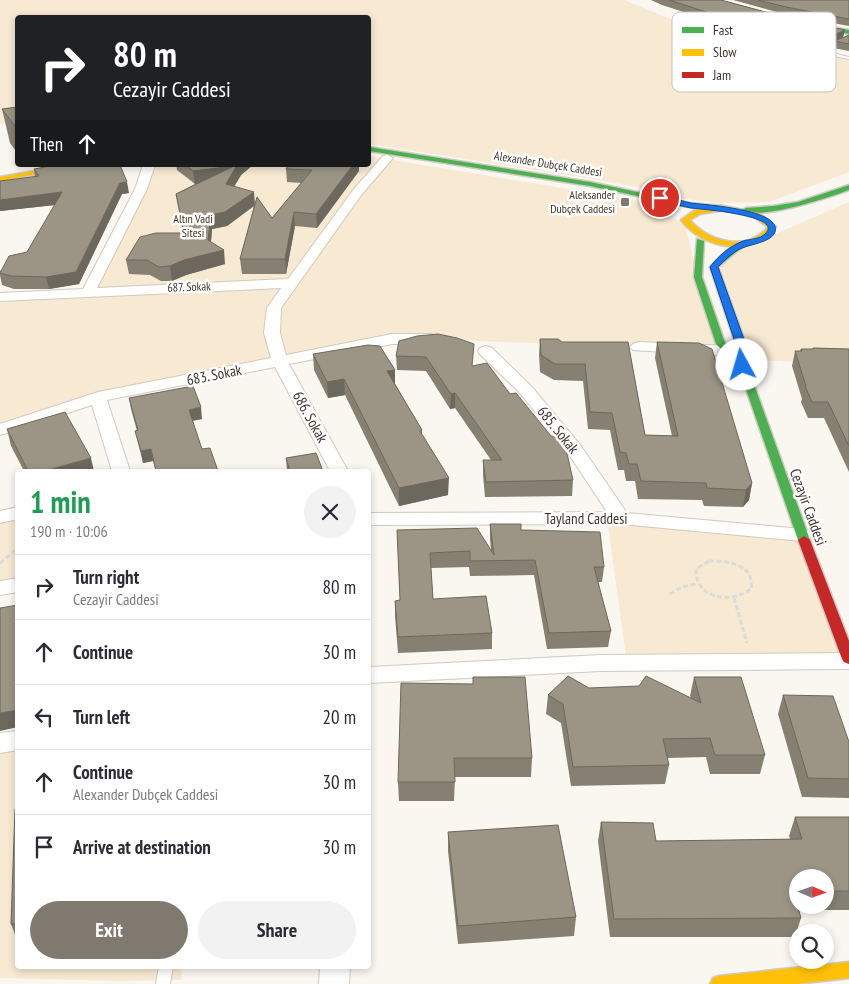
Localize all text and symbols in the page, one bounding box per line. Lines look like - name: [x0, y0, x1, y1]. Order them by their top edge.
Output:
- legend: [672, 12, 836, 92]
- text: Fast: [713, 21, 733, 39]
- text: 80 m: [113, 31, 177, 77]
- icon: right: [30, 35, 95, 100]
- text: Slow: [713, 43, 737, 61]
- text: Jam: [712, 66, 731, 84]
- text: Cezayir Caddesi: [113, 75, 231, 103]
- icon: ahead: [73, 130, 101, 158]
- text: Then: [30, 132, 63, 156]
- street label: Alexander Dubçek Caddesi: [493, 148, 603, 179]
- pin: [639, 177, 681, 219]
- icon: arrive: [646, 184, 674, 212]
- place label: Aleksander Dubçek Caddesi: [550, 187, 616, 216]
- marker: Aleksander Dubçek Caddesi: [619, 196, 631, 208]
- park label: Altın Vadi Sitesi: [173, 211, 213, 240]
- street label: 687. Sokak: [167, 278, 211, 295]
- position arrow: [715, 338, 767, 390]
- street label: 683. Sokak: [185, 360, 243, 389]
- street label: 686. Sokak: [289, 388, 332, 446]
- street label: 685. Sokak: [533, 402, 583, 457]
- street label: Cezayir Caddesi: [786, 466, 831, 548]
- text: 1 min: [30, 482, 91, 521]
- button: close: [304, 486, 356, 538]
- street label: Tayland Caddesi: [544, 509, 628, 528]
- text: 190 m · 10:06: [30, 521, 108, 541]
- text: Turn right: [73, 565, 139, 589]
- icon: right: [30, 573, 58, 601]
- text: 80 m: [323, 575, 356, 599]
- text: Cezayir Caddesi: [73, 589, 159, 609]
- icon: ahead: [30, 638, 58, 666]
- text: Continue: [73, 640, 133, 664]
- text: 30 m: [323, 640, 356, 664]
- icon: left: [30, 703, 58, 731]
- text: Turn left: [73, 705, 130, 729]
- text: 20 m: [323, 705, 356, 729]
- text: Continue: [73, 760, 133, 784]
- icon: ahead: [30, 768, 58, 796]
- text: 30 m: [323, 770, 356, 794]
- text: Alexander Dubçek Caddesi: [73, 784, 218, 804]
- icon: arrive: [30, 833, 58, 861]
- text: Arrive at destination: [73, 835, 211, 859]
- text: 30 m: [323, 835, 356, 859]
- north arrow: [789, 869, 834, 914]
- map controls: [789, 869, 834, 969]
- button: Exit: [30, 901, 188, 959]
- button: Share: [198, 901, 356, 959]
- button: search: [789, 924, 834, 969]

